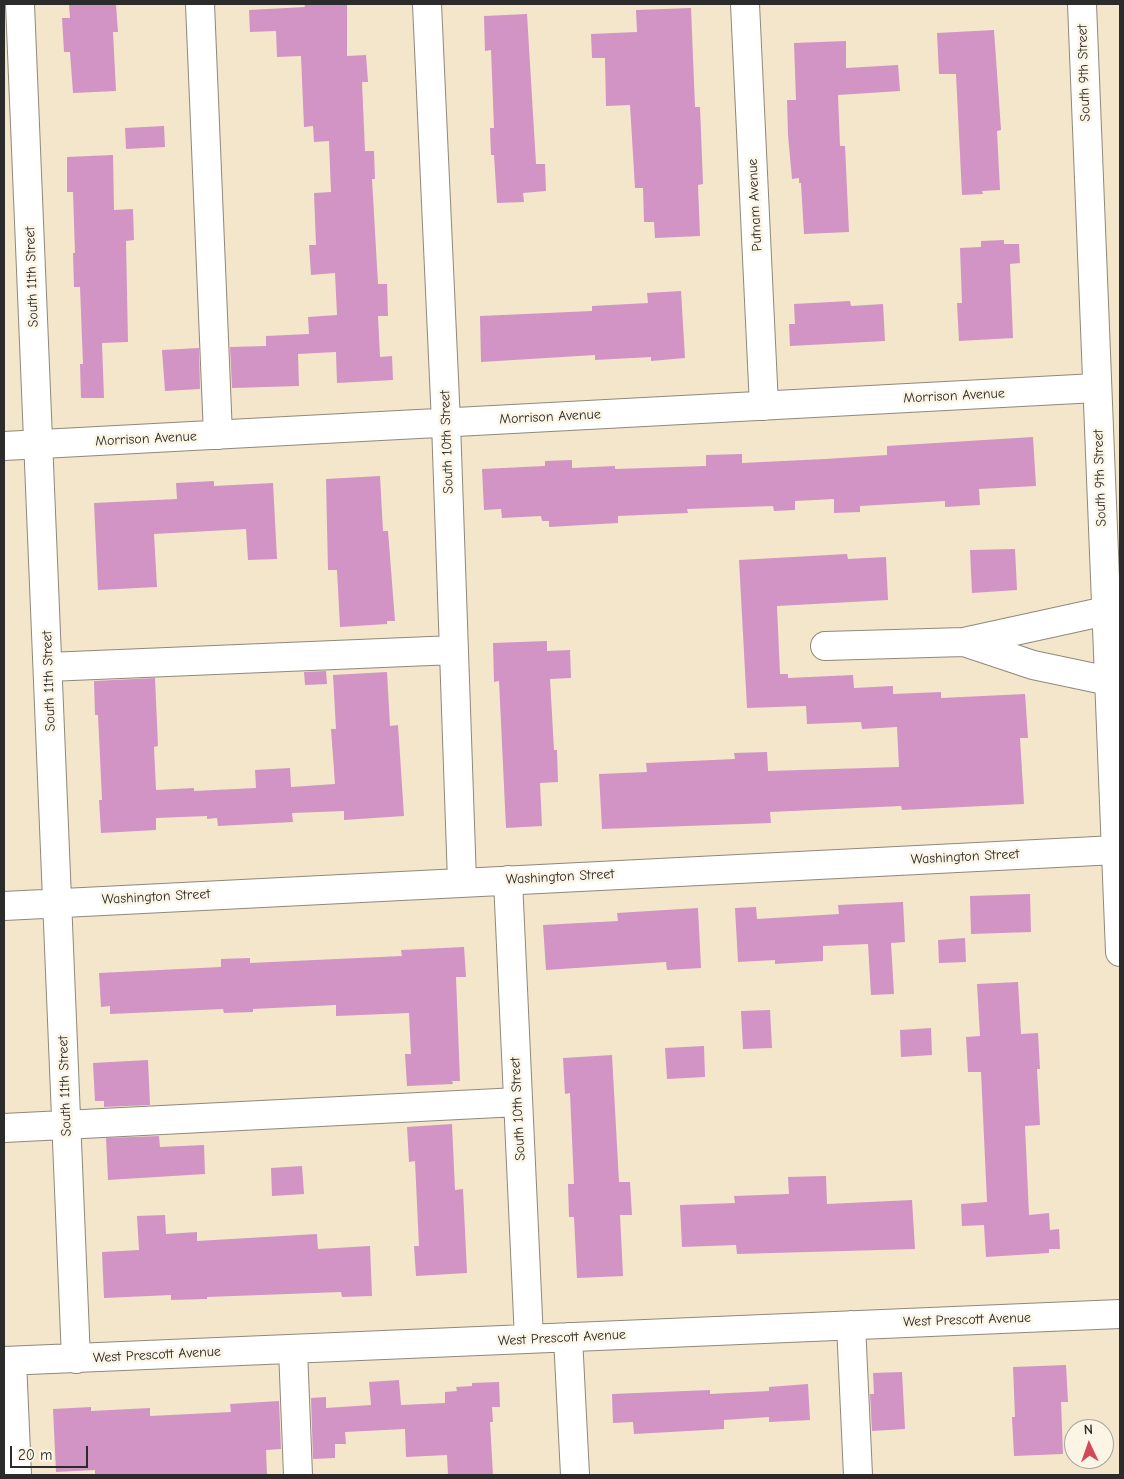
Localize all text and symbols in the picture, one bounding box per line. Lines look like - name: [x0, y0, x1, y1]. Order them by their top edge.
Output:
- street label: South 9th Street: [1074, 24, 1094, 122]
- street label: Putnam Avenue: [744, 158, 766, 252]
- street label: South 11th Street: [22, 226, 42, 328]
- street label: Morrison Avenue: [903, 385, 1005, 407]
- street label: South 10th Street: [437, 390, 457, 494]
- street label: Morrison Avenue: [499, 406, 601, 428]
- street label: Morrison Avenue: [95, 428, 197, 450]
- street label: South 9th Street: [1090, 429, 1110, 527]
- street label: South 11th Street: [39, 630, 59, 732]
- street label: Washington Street: [910, 846, 1020, 868]
- street label: Washington Street: [505, 866, 615, 888]
- street label: Washington Street: [101, 886, 211, 908]
- street label: South 11th Street: [55, 1035, 75, 1137]
- street label: South 10th Street: [507, 1057, 529, 1161]
- street label: West Prescott Avenue: [903, 1309, 1031, 1331]
- street label: West Prescott Avenue: [498, 1326, 626, 1350]
- street label: West Prescott Avenue: [93, 1343, 221, 1367]
- north arrow: [1064, 1419, 1114, 1469]
- text: N: [1083, 1421, 1093, 1438]
- scale bar: [12, 1436, 90, 1468]
- text: 20 m: [18, 1446, 52, 1464]

